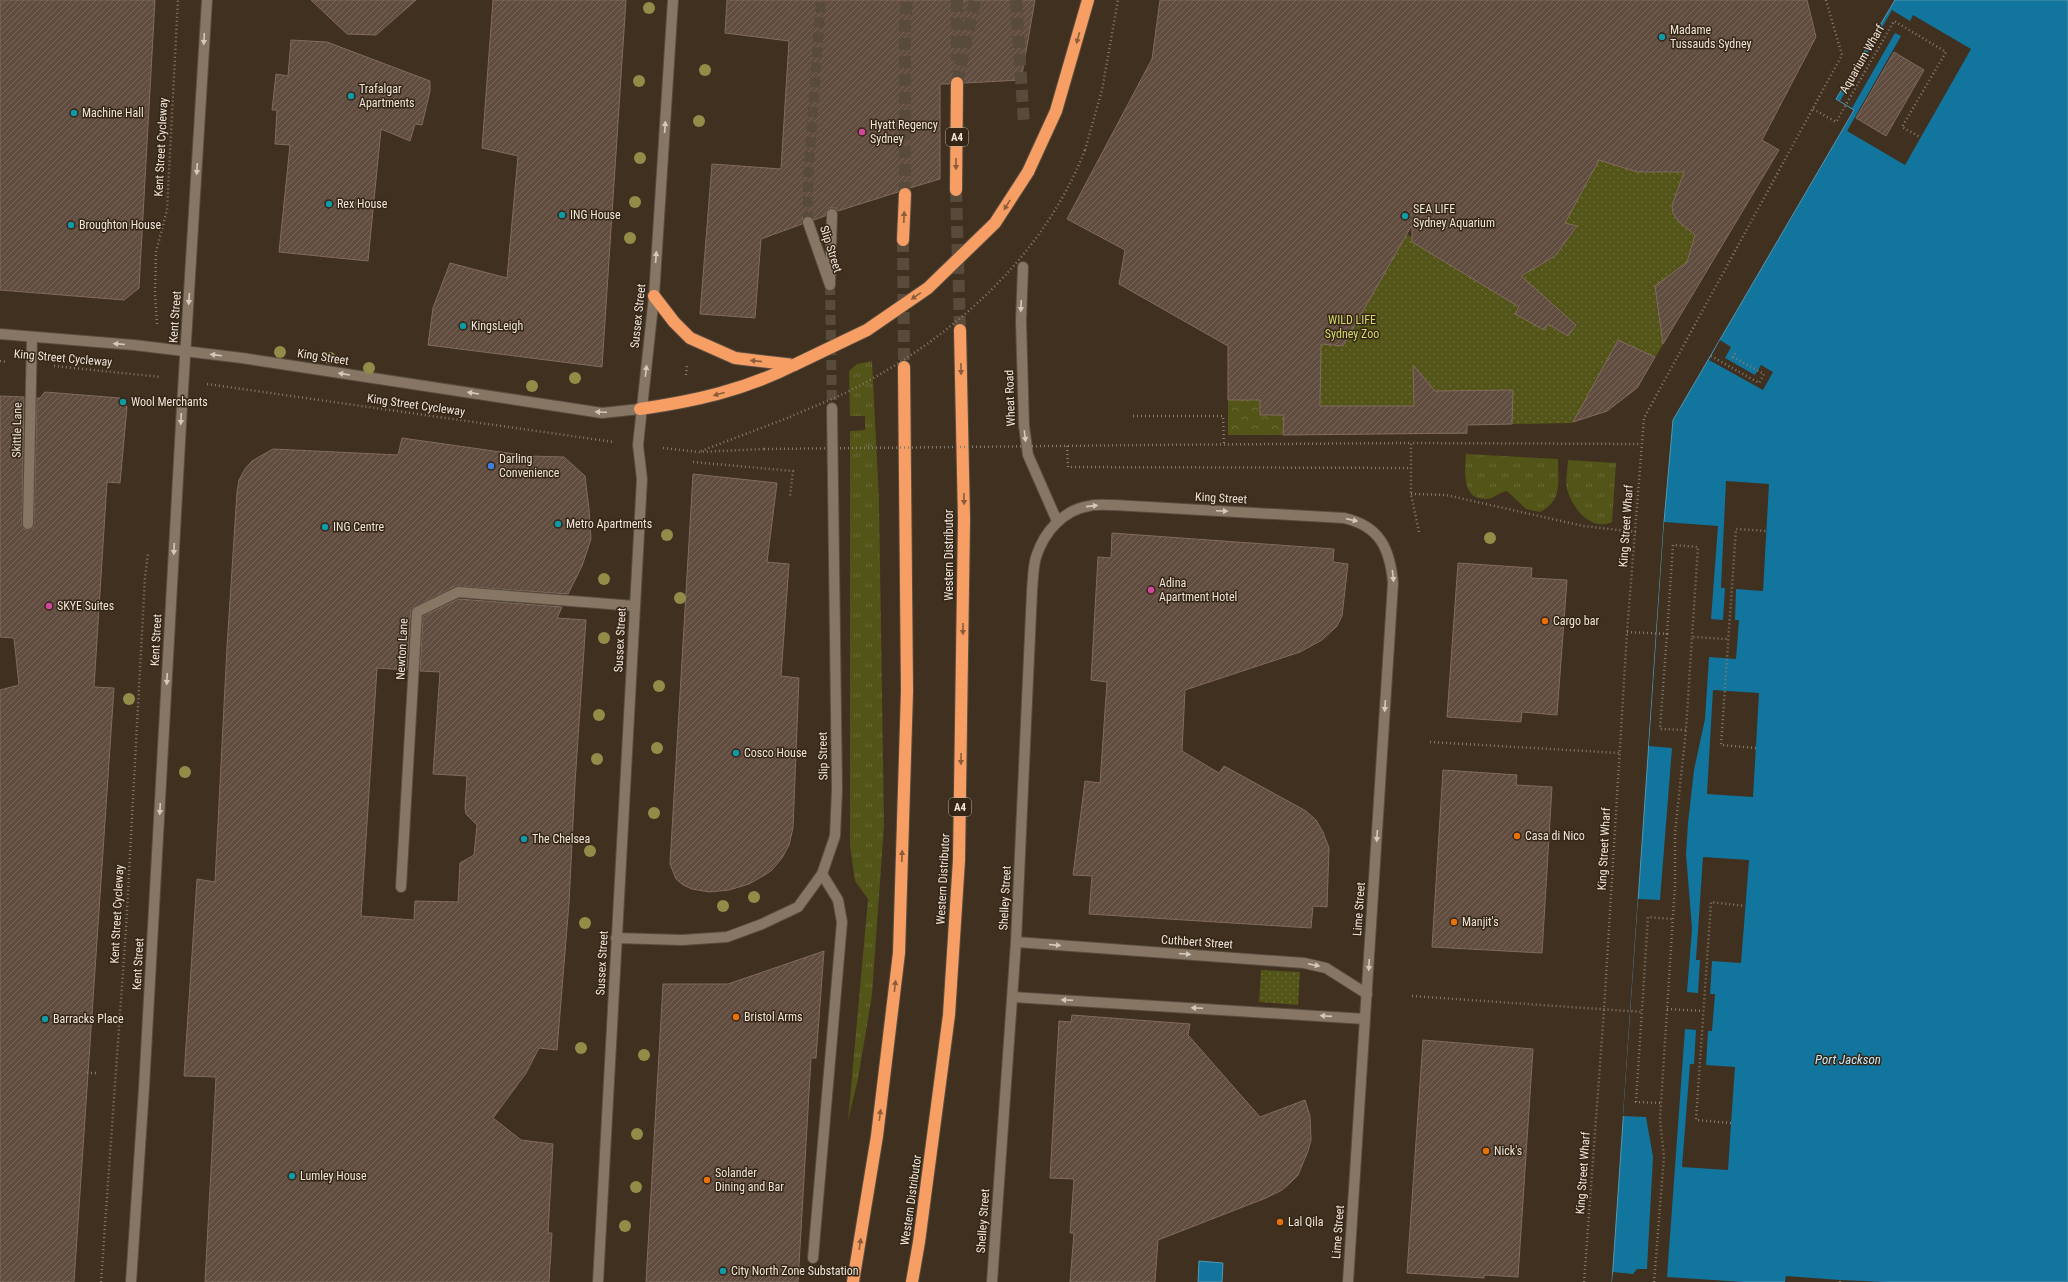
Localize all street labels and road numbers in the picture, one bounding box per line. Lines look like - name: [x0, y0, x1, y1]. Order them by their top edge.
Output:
- street label: Aquarium Wharf: [1837, 22, 1887, 96]
- street label: Kent Street Cycleway: [151, 97, 171, 197]
- road number: A4: [946, 128, 968, 146]
- street label: Slip Street: [817, 224, 845, 275]
- street label: Sussex Street: [628, 283, 648, 349]
- street label: Kent Street: [166, 290, 184, 344]
- street label: King Street: [296, 346, 350, 368]
- street label: King Street Cycleway: [13, 347, 113, 369]
- street label: Wheat Road: [1002, 369, 1018, 427]
- street label: King Street Cycleway: [366, 391, 466, 419]
- street label: Skittle Lane: [10, 402, 24, 458]
- street label: King Street Wharf: [1616, 484, 1636, 568]
- street label: King Street: [1195, 490, 1248, 506]
- street label: Western Distributor: [942, 509, 956, 601]
- street label: Sussex Street: [611, 607, 629, 673]
- street label: Kent Street: [148, 613, 164, 666]
- street label: Newton Lane: [393, 617, 411, 680]
- street label: Slip Street: [816, 731, 830, 780]
- road number: A4: [949, 798, 971, 816]
- street label: King Street Wharf: [1595, 807, 1613, 891]
- street label: Western Distributor: [934, 833, 952, 925]
- street label: Kent Street Cycleway: [107, 864, 127, 964]
- street label: Shelley Street: [996, 865, 1014, 931]
- street label: Lime Street: [1350, 881, 1368, 936]
- street label: Sussex Street: [593, 930, 611, 996]
- street label: Cuthbert Street: [1161, 933, 1234, 952]
- street label: Kent Street: [130, 937, 146, 990]
- street label: King Street Wharf: [1573, 1131, 1593, 1215]
- street label: Western Distributor: [898, 1153, 924, 1246]
- street label: Shelley Street: [974, 1188, 992, 1254]
- street label: Lime Street: [1329, 1204, 1347, 1259]

